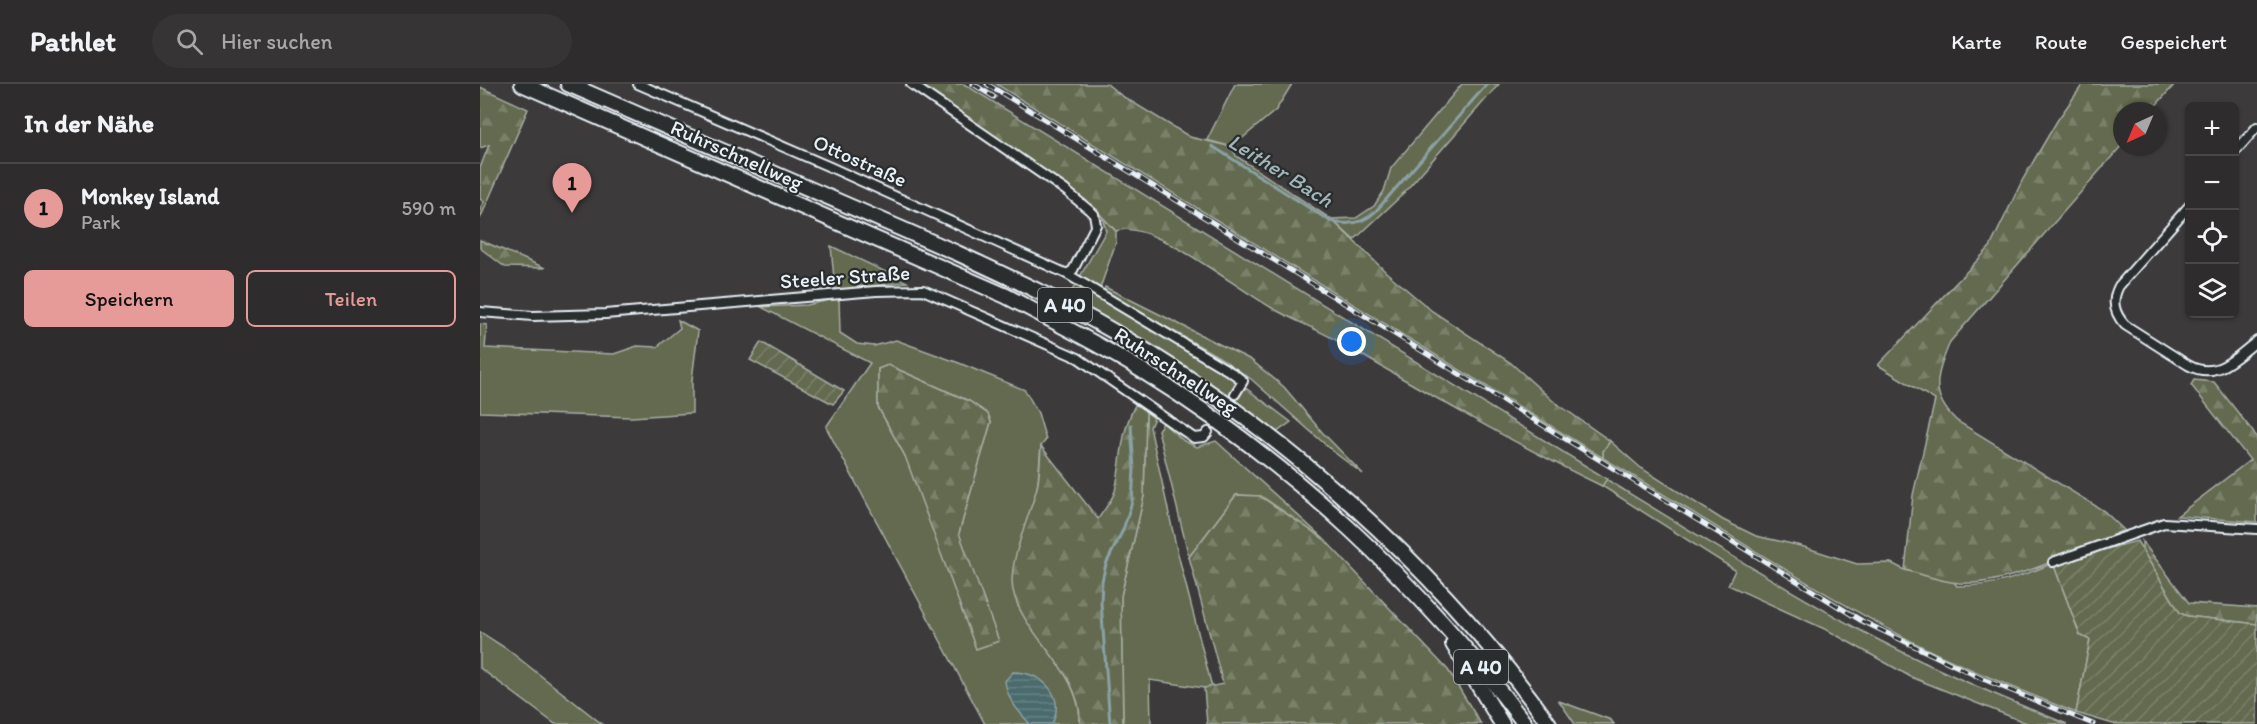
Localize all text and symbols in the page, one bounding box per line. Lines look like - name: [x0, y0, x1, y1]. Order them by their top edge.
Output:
- search box: [152, 14, 572, 68]
- text: Pathlet: [30, 24, 116, 58]
- icon: search: [173, 25, 206, 58]
- text: Hier suchen: [221, 28, 333, 55]
- text: Karte: [1951, 29, 2002, 54]
- text: Route: [2035, 29, 2088, 54]
- text: Gespeichert: [2121, 29, 2227, 54]
- north arrow: [2113, 102, 2167, 156]
- map controls: [2185, 102, 2239, 318]
- button: +: [2185, 102, 2239, 156]
- text: In der Nähe: [24, 107, 154, 139]
- street label: Ruhrschnellweg: [667, 114, 808, 195]
- water label: Leither Bach: [1223, 128, 1339, 214]
- street label: Ottostraße: [810, 129, 911, 192]
- button: −: [2185, 156, 2239, 210]
- pin: 1: [552, 164, 592, 213]
- text: Monkey Island: [81, 183, 219, 210]
- text: 1: [39, 196, 48, 220]
- text: 590 m: [401, 196, 456, 220]
- text: Park: [81, 210, 120, 234]
- button: locate: [2185, 210, 2239, 264]
- street label: Steeler Straße: [779, 259, 911, 294]
- button: layers: [2185, 264, 2239, 318]
- button: Speichern: [24, 270, 234, 327]
- button: Teilen: [246, 270, 456, 327]
- road number: A 40: [1038, 288, 1092, 322]
- street label: Ruhrschnellweg: [1110, 321, 1243, 420]
- your location: [1337, 327, 1366, 356]
- road number: A 40: [1454, 650, 1508, 684]

